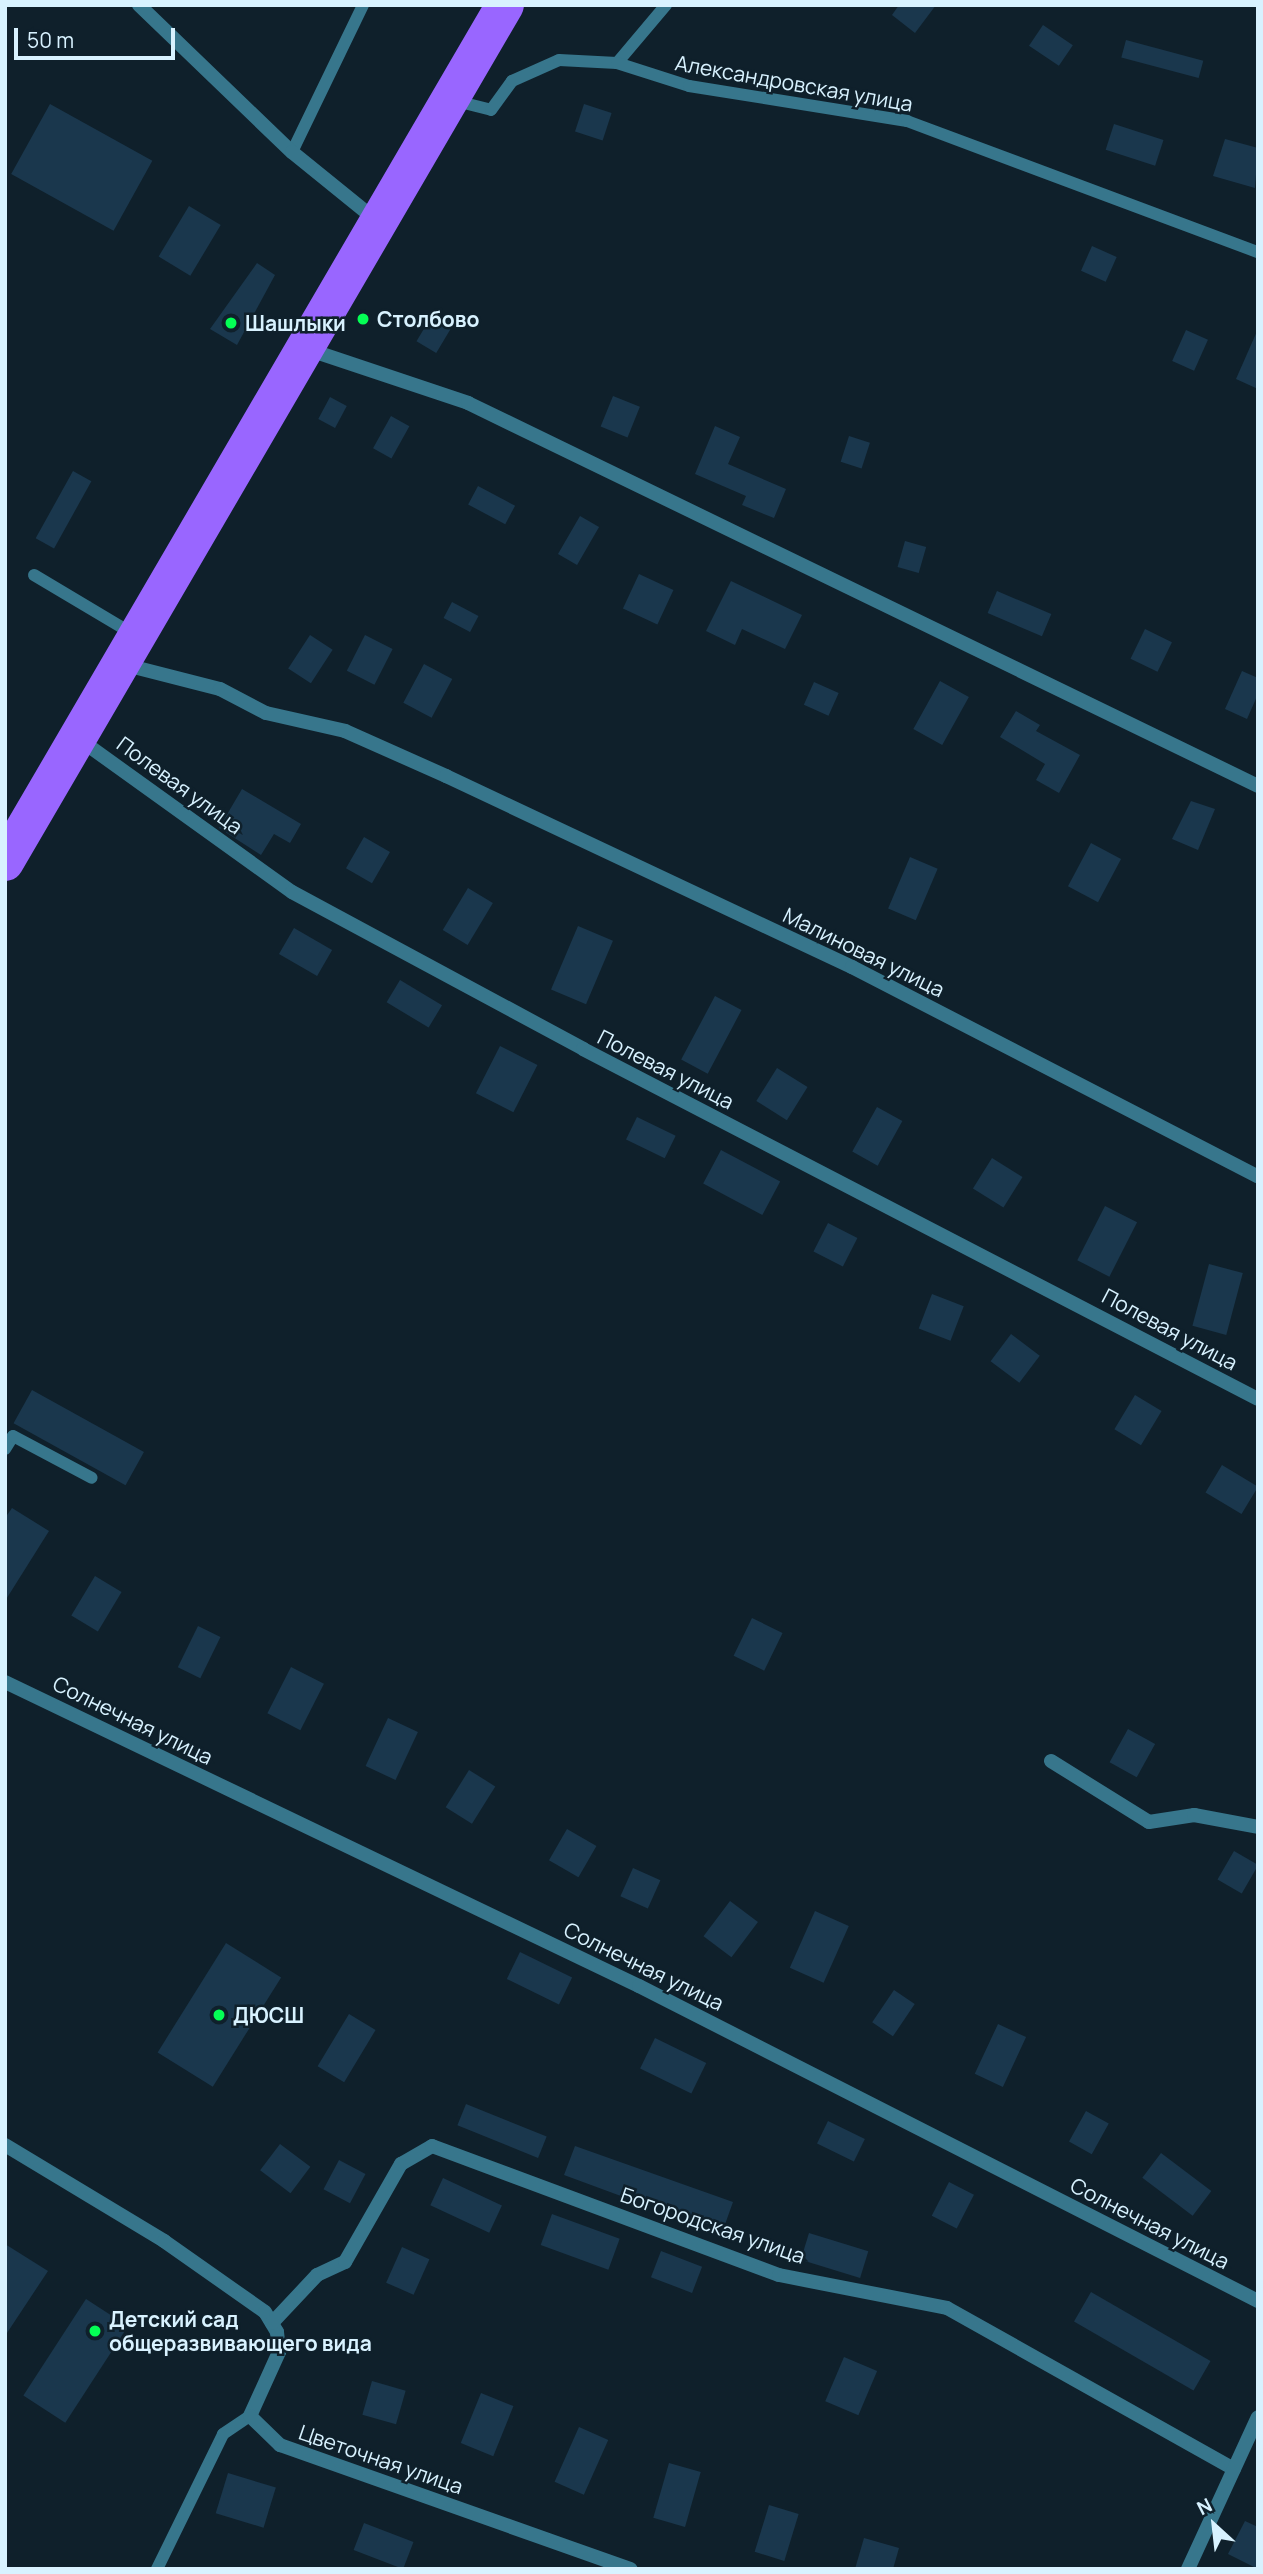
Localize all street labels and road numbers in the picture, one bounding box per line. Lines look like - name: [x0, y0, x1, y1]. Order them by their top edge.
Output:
- street label: Александровская улица: [673, 50, 915, 116]
- street label: Полевая улица: [112, 731, 248, 839]
- street label: Малиновая улица: [779, 902, 949, 1002]
- street label: Полевая улица: [594, 1024, 738, 1114]
- street label: Полевая улица: [1098, 1283, 1242, 1375]
- street label: Солнечная улица: [49, 1670, 217, 1770]
- street label: Солнечная улица: [560, 1916, 728, 2016]
- street label: Солнечная улица: [1066, 2172, 1234, 2274]
- street label: Богородская улица: [617, 2182, 809, 2268]
- street label: Цветочная улица: [296, 2419, 466, 2499]

